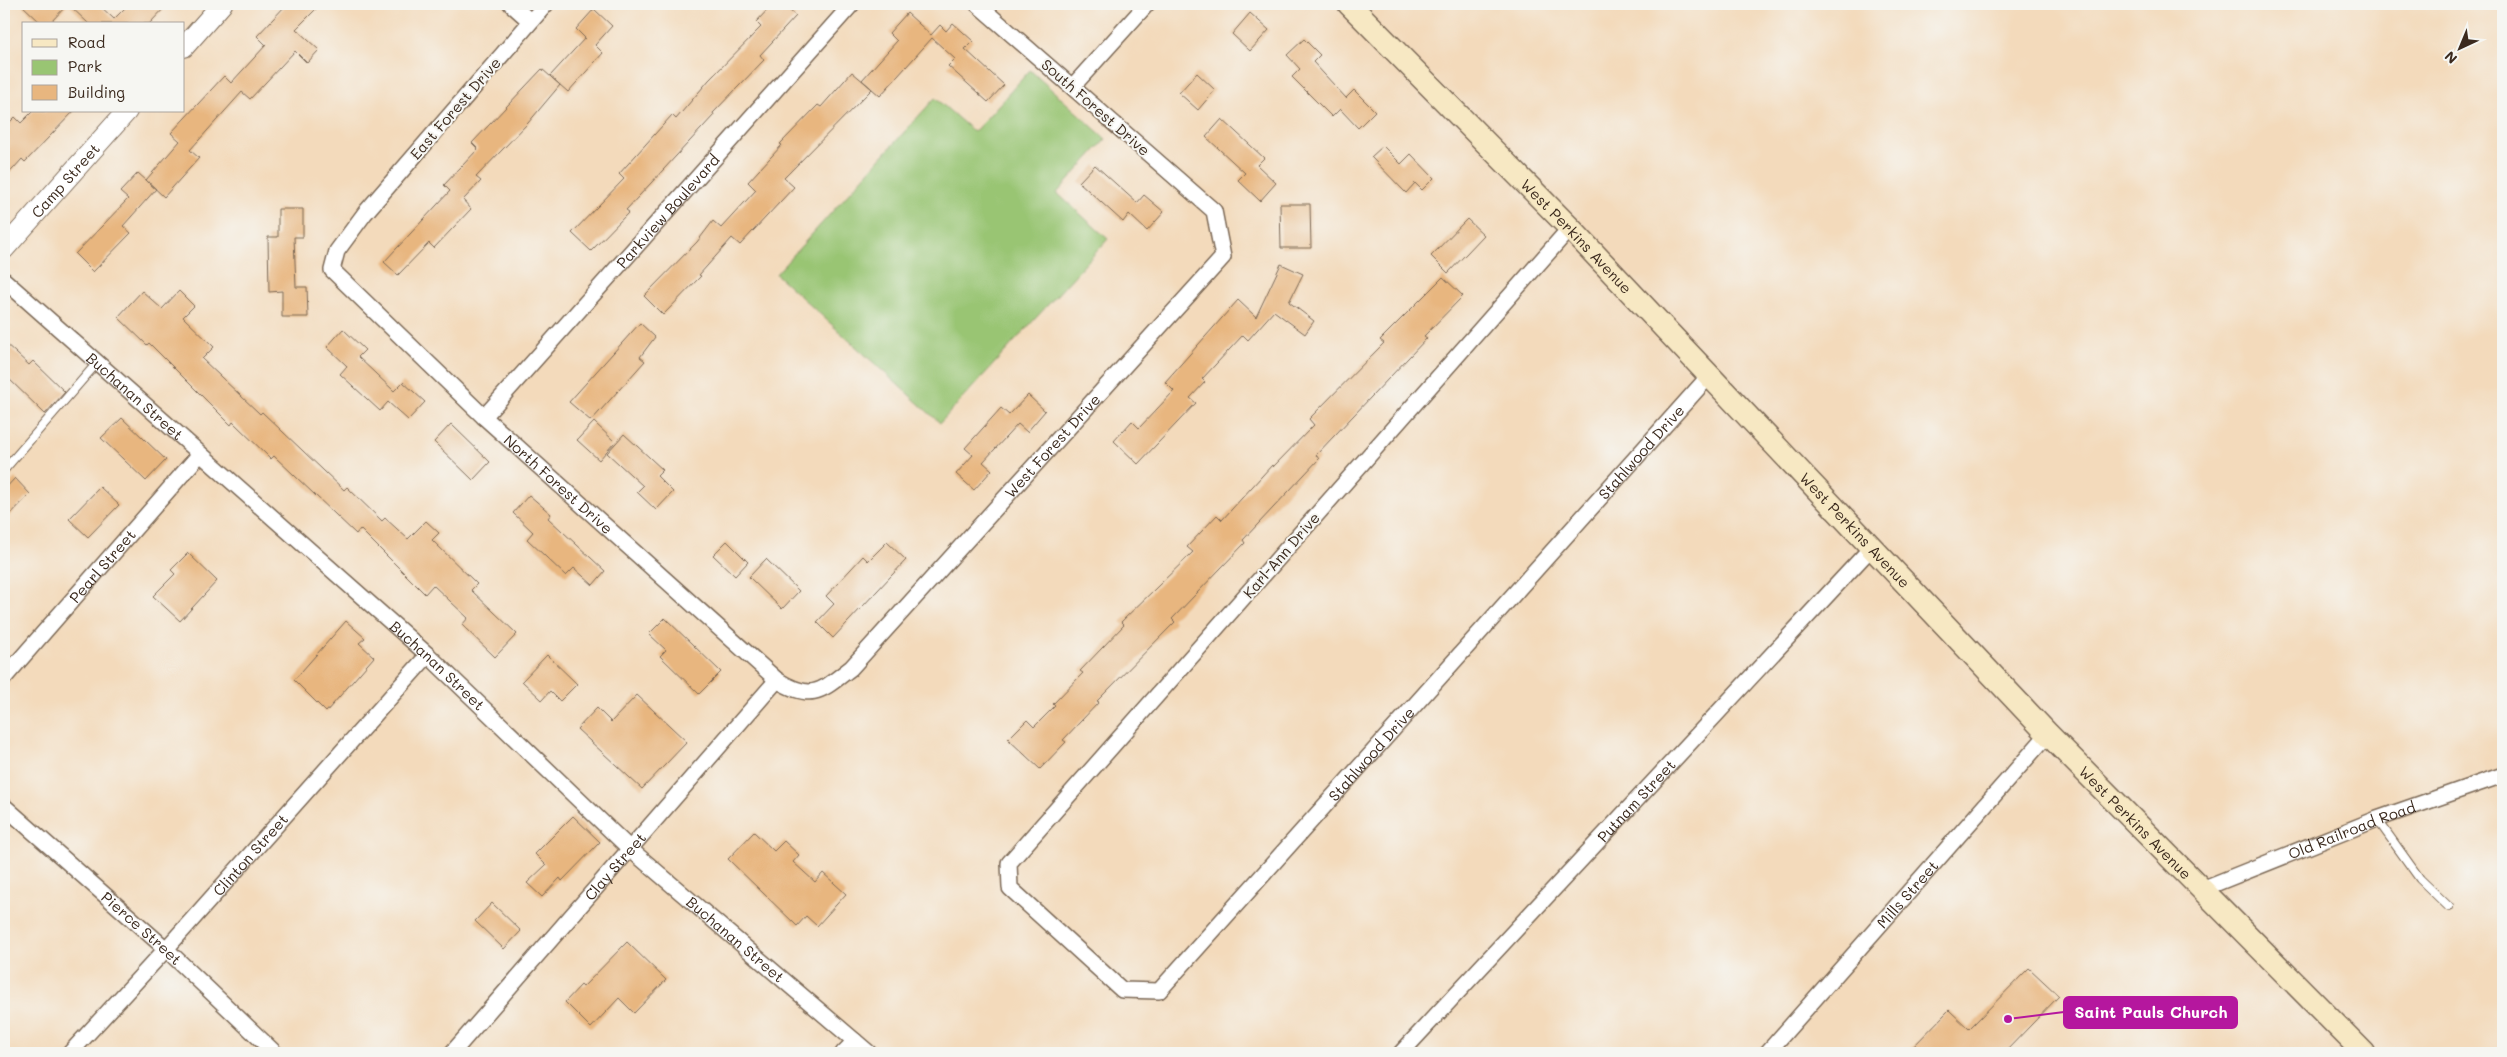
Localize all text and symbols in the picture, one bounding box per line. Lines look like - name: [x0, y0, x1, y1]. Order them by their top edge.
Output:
- legend: [22, 22, 185, 112]
- north arrow: [2434, 22, 2484, 72]
- text: Road: [68, 32, 105, 52]
- text: N: [2440, 47, 2461, 68]
- street label: East Forest Drive: [405, 53, 505, 163]
- street label: South Forest Drive: [1037, 54, 1155, 160]
- text: Park: [68, 56, 102, 76]
- text: Building: [68, 82, 125, 102]
- street label: Camp Street: [27, 139, 104, 222]
- street label: Parkview Boulevard: [612, 150, 724, 272]
- street label: West Perkins Avenue: [1517, 174, 1637, 298]
- street label: Buchanan Street: [82, 348, 188, 444]
- street label: West Forest Drive: [1000, 389, 1104, 502]
- street label: Stahlwood Drive: [1594, 401, 1689, 503]
- street label: North Forest Drive: [500, 430, 617, 538]
- street label: West Perkins Avenue: [1796, 468, 1915, 592]
- street label: Karl-Ann Drive: [1238, 508, 1324, 602]
- street label: Pearl Street: [64, 525, 140, 607]
- street label: Buchanan Street: [386, 616, 489, 714]
- street label: Stahlwood Drive: [1324, 702, 1419, 805]
- street label: Putnam Street: [1593, 755, 1680, 846]
- street label: West Perkins Avenue: [2075, 761, 2196, 883]
- street label: Old Railroad Road: [2285, 796, 2418, 864]
- street label: Clinton Street: [208, 809, 292, 900]
- street label: Clay Street: [580, 828, 650, 904]
- street label: Mills Street: [1872, 856, 1942, 932]
- street label: Pierce Street: [97, 887, 186, 969]
- street label: Buchanan Street: [682, 892, 789, 987]
- callout: Saint Pauls Church: [2064, 997, 2237, 1028]
- text: Saint Pauls Church: [2075, 1001, 2227, 1022]

